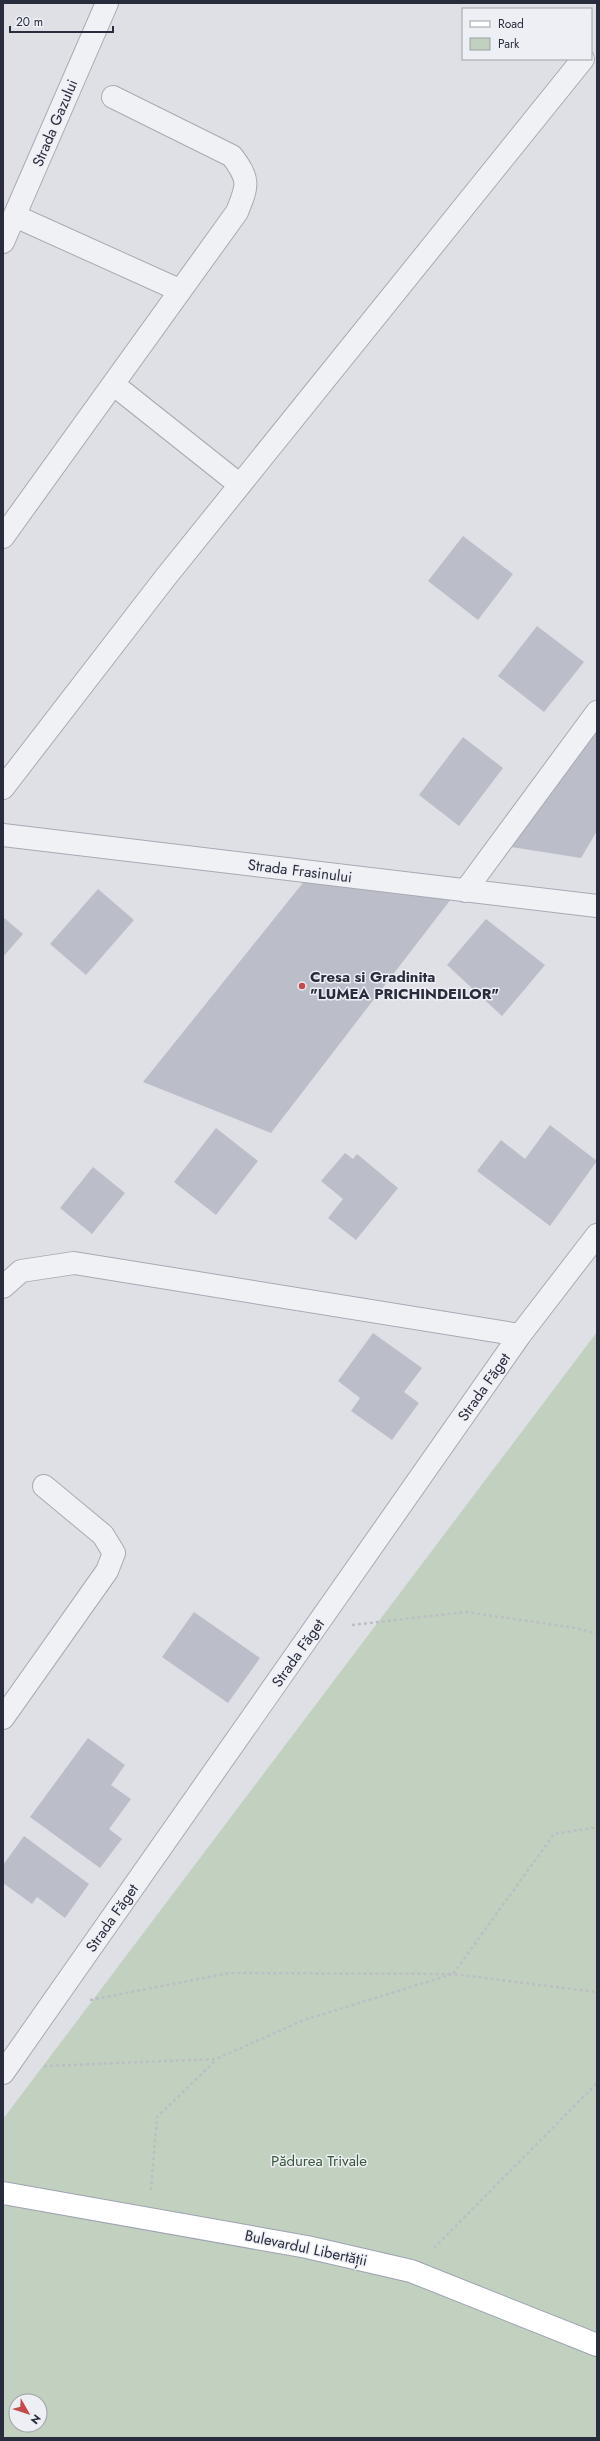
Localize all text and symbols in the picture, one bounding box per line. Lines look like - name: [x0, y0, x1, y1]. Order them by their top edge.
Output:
- scale bar: [10, 8, 113, 34]
- legend: [462, 8, 592, 60]
- text: 20 m: [16, 13, 43, 31]
- text: Road: [498, 15, 524, 33]
- text: Park: [498, 35, 520, 53]
- street label: Strada Gazului: [27, 76, 83, 170]
- street label: Strada Frasinului: [247, 854, 353, 888]
- place label: Cresa si Gradinita "LUMEA PRICHINDEILOR": [310, 966, 499, 1005]
- marker: Cresa si Gradinita "LUMEA PRICHINDEILOR": [297, 981, 307, 991]
- street label: Strada Făget: [452, 1348, 516, 1426]
- street label: Strada Făget: [266, 1614, 330, 1692]
- street label: Strada Făget: [80, 1879, 144, 1957]
- park label: Pădurea Trivale: [271, 2150, 367, 2172]
- street label: Bulevardul Libertății: [243, 2224, 369, 2272]
- north arrow: [8, 2393, 48, 2433]
- text: N: [27, 2411, 45, 2428]

